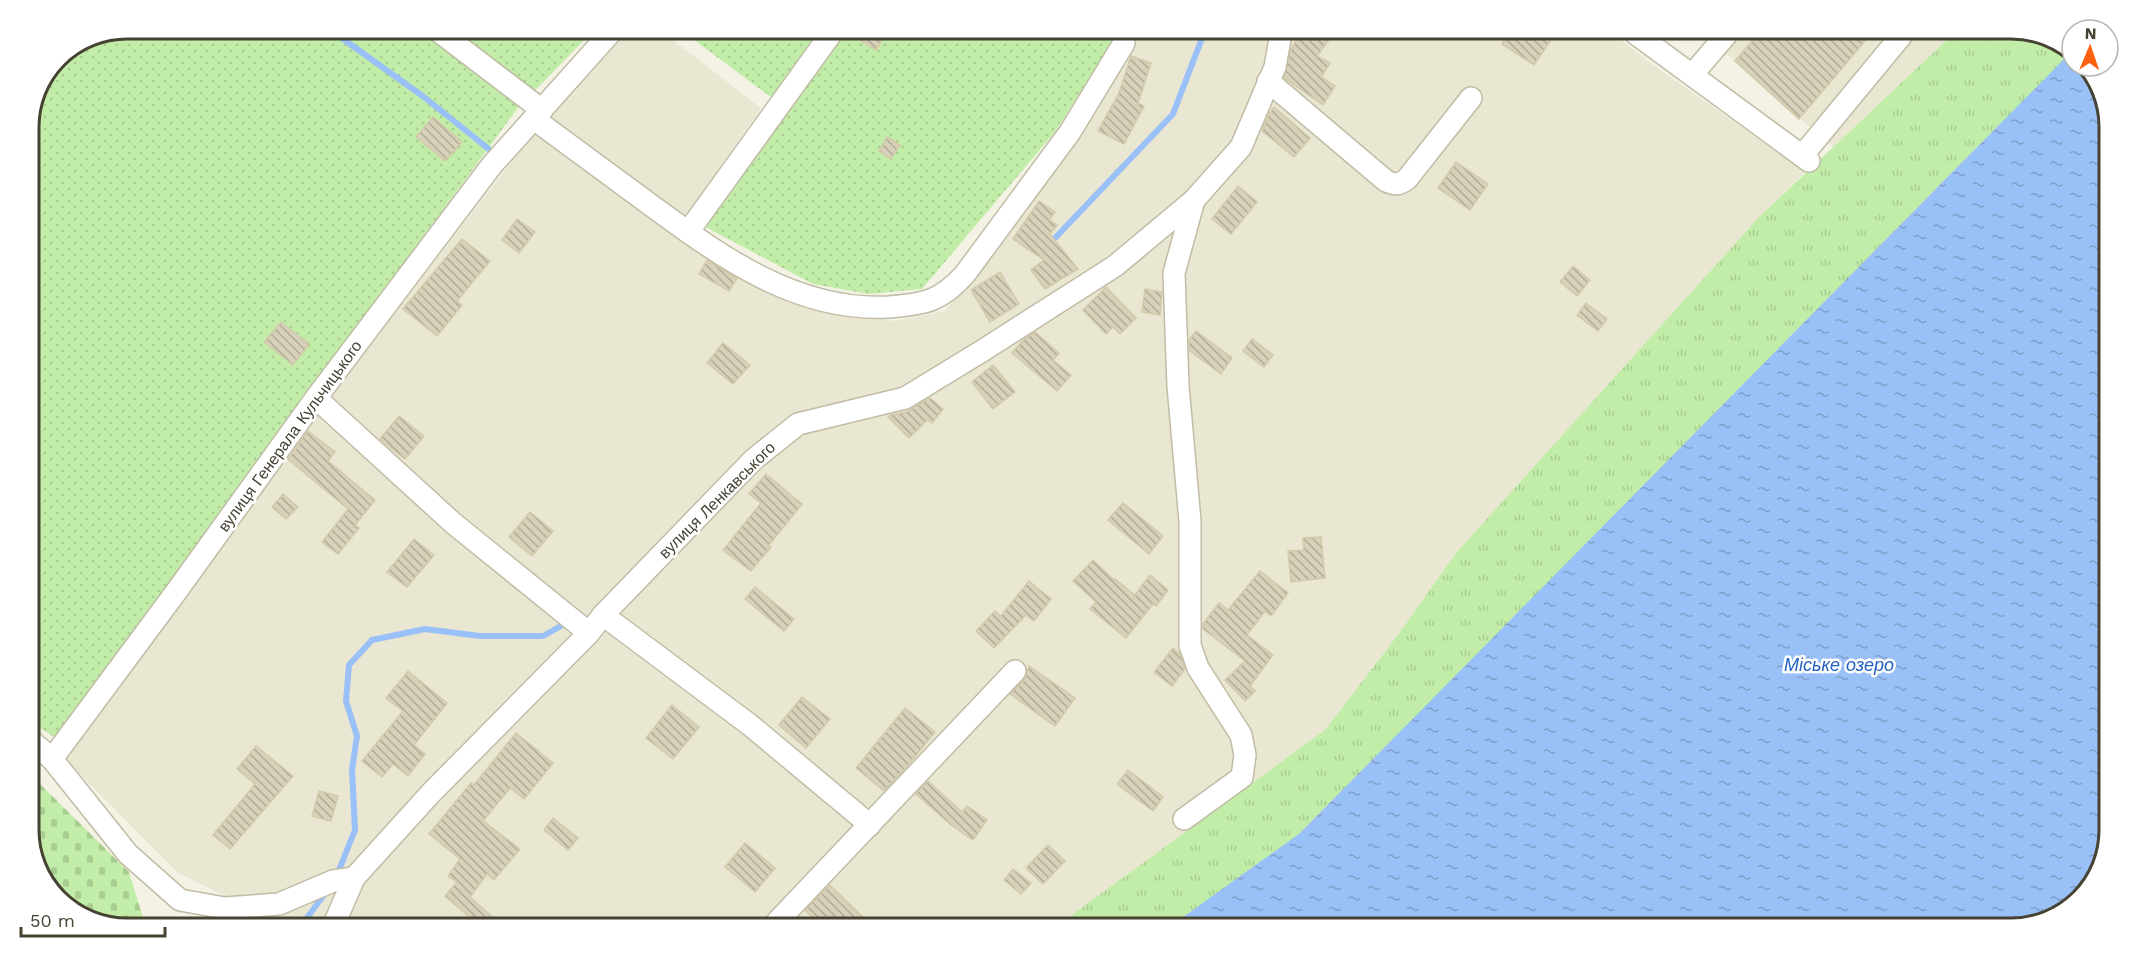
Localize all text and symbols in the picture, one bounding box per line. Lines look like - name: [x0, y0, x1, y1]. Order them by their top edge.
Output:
- north arrow: [2060, 18, 2120, 78]
- text: N: [2084, 24, 2097, 43]
- street label: вулиця Генерала Кульчицького: [214, 337, 366, 535]
- street label: вулиця Ленкавського: [655, 438, 779, 562]
- water label: Міське озеро: [1784, 654, 1894, 675]
- scale bar: [21, 900, 165, 938]
- text: 50 m: [30, 910, 75, 931]

